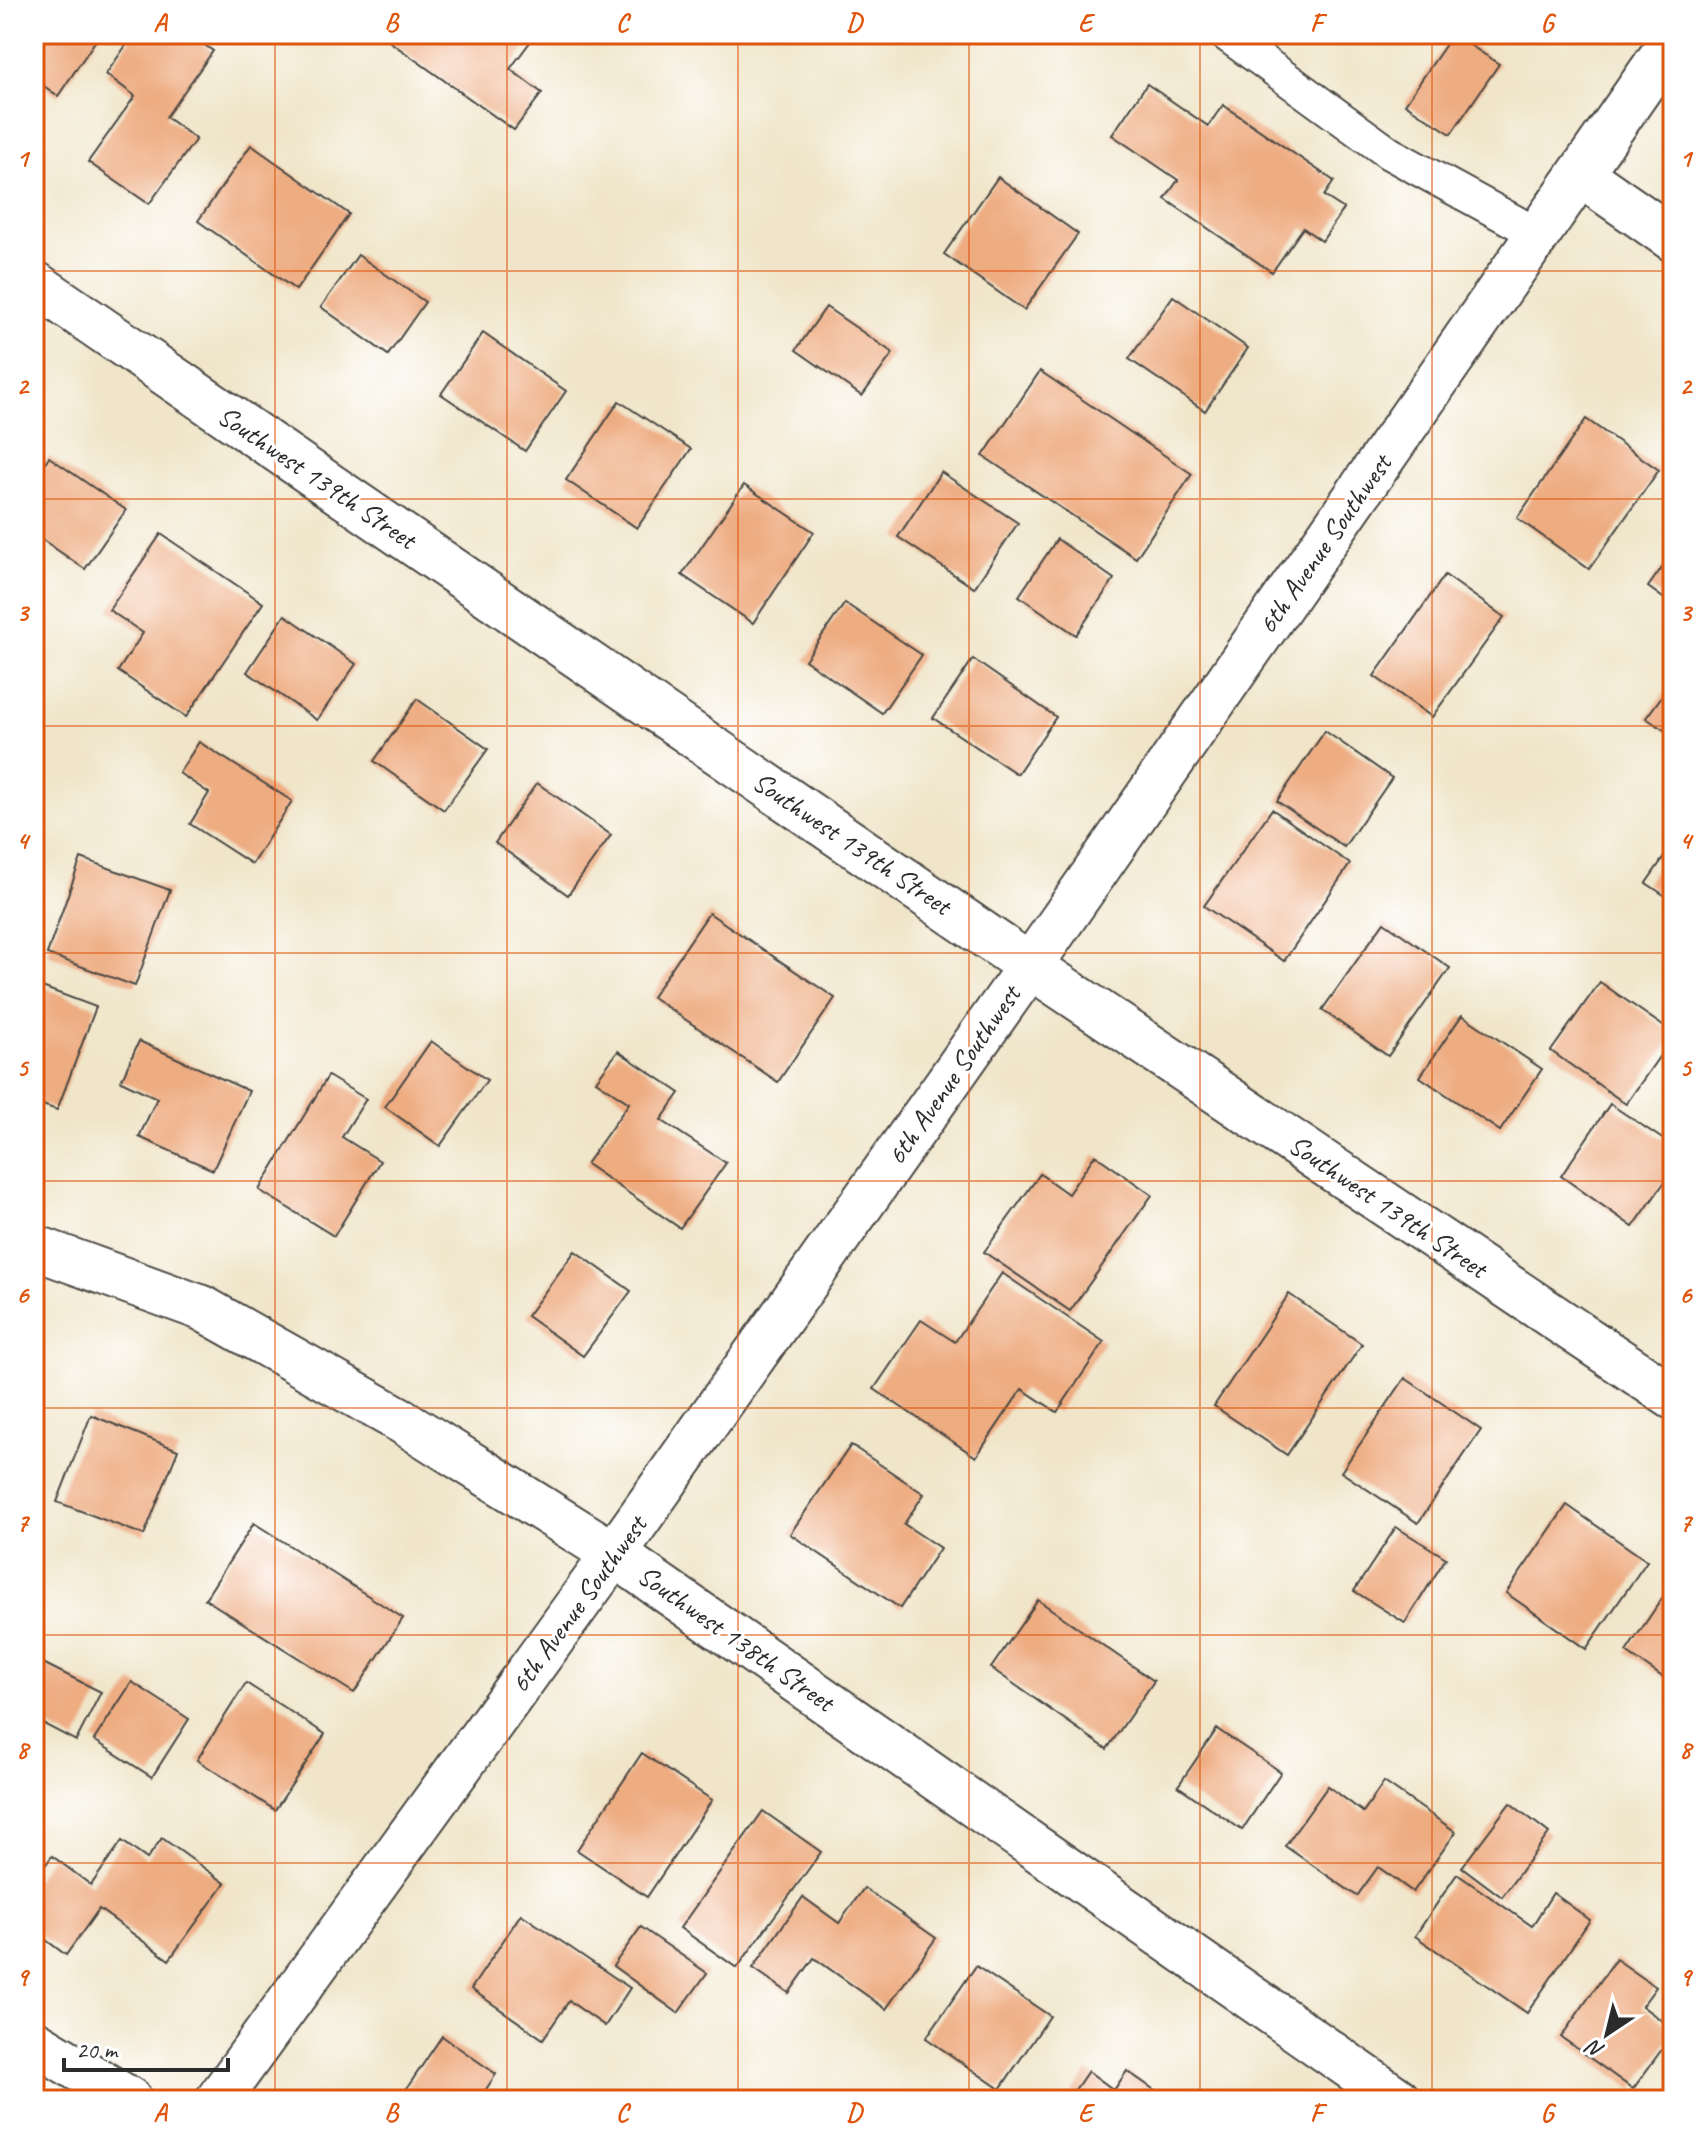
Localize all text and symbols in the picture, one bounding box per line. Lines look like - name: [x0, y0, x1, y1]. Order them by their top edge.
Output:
- text: A: [153, 6, 168, 39]
- text: B: [384, 6, 400, 39]
- text: C: [616, 6, 632, 39]
- text: D: [846, 6, 864, 39]
- text: E: [1078, 6, 1096, 39]
- text: F: [1310, 6, 1328, 39]
- text: G: [1541, 6, 1557, 39]
- text: 1: [16, 142, 31, 175]
- text: 1: [1679, 142, 1694, 175]
- text: 2: [16, 369, 30, 402]
- text: 2: [1679, 369, 1693, 402]
- street label: Southwest 139th Street: [211, 398, 425, 558]
- street label: 6th Avenue Southwest: [1249, 445, 1400, 640]
- text: 3: [16, 596, 30, 629]
- text: 3: [1679, 596, 1693, 629]
- street label: Southwest 139th Street: [746, 764, 960, 924]
- text: 4: [16, 824, 31, 857]
- text: 4: [1679, 824, 1694, 857]
- street label: 6th Avenue Southwest: [878, 976, 1029, 1171]
- text: 5: [16, 1051, 30, 1084]
- text: 5: [1679, 1051, 1693, 1084]
- street label: Southwest 139th Street: [1282, 1127, 1496, 1287]
- text: 6: [16, 1278, 30, 1311]
- text: 6: [1679, 1278, 1693, 1311]
- text: 7: [16, 1506, 30, 1539]
- street label: 6th Avenue Southwest: [502, 1506, 656, 1699]
- text: 7: [1679, 1506, 1693, 1539]
- street label: Southwest 138th Street: [631, 1557, 843, 1720]
- text: 8: [16, 1733, 31, 1766]
- text: 8: [1679, 1733, 1694, 1766]
- text: 9: [16, 1960, 30, 1993]
- text: 9: [1679, 1960, 1693, 1993]
- north arrow: [1567, 1994, 1647, 2074]
- scale bar: [64, 2022, 228, 2072]
- text: N: [1580, 2032, 1610, 2065]
- text: 20 m: [76, 2035, 119, 2065]
- text: A: [153, 2096, 168, 2129]
- text: B: [384, 2096, 400, 2129]
- text: C: [616, 2096, 632, 2129]
- text: D: [846, 2096, 864, 2129]
- text: E: [1078, 2096, 1096, 2129]
- text: F: [1310, 2096, 1328, 2129]
- text: G: [1541, 2096, 1557, 2129]

